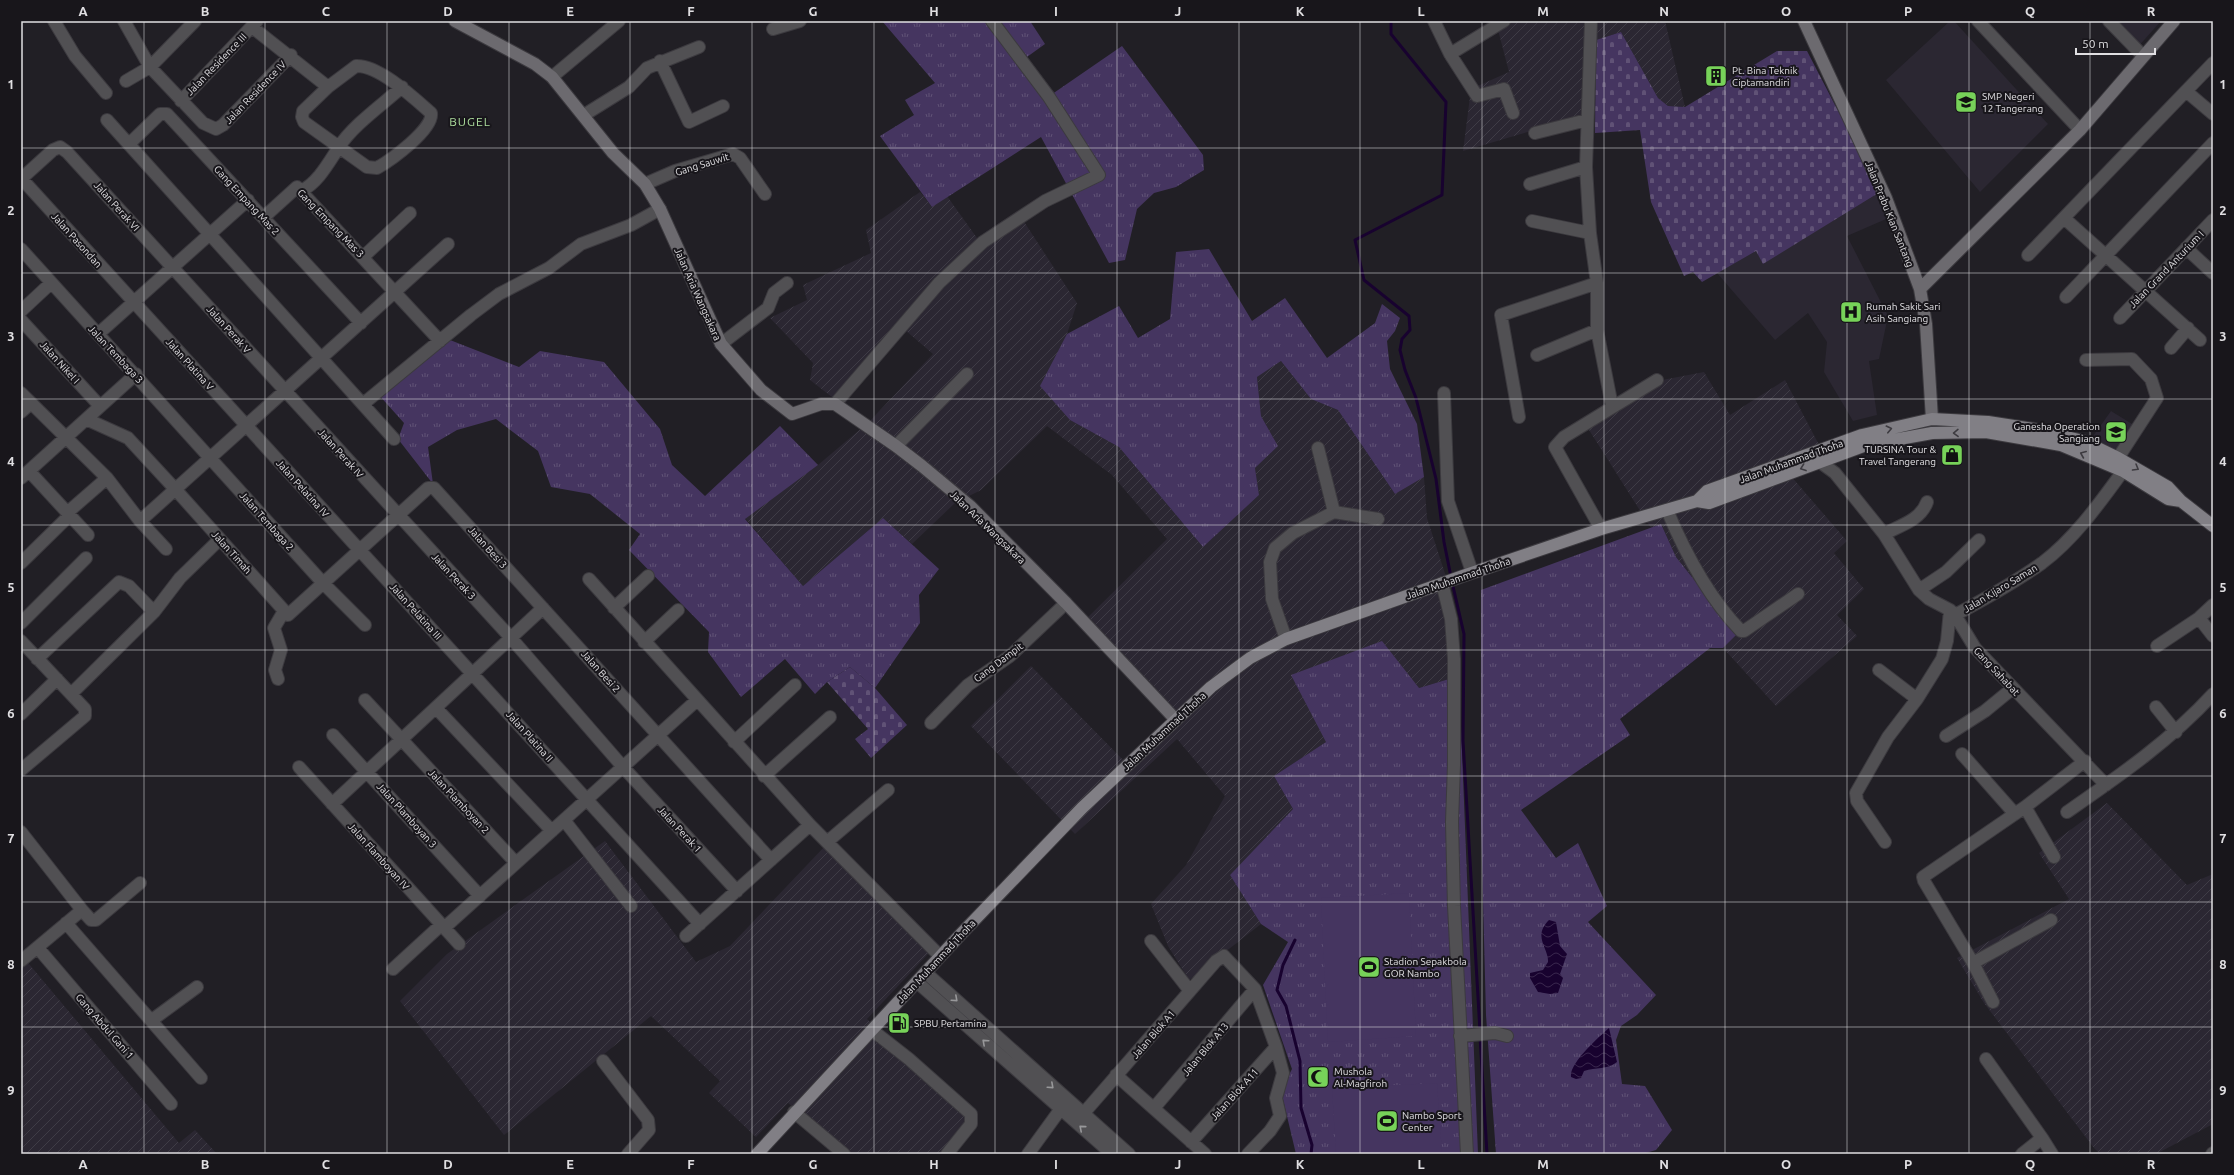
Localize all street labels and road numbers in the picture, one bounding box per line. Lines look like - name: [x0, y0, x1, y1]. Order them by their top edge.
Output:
- street label: Jalan Residence III: [184, 31, 249, 97]
- street label: Jalan Residence IV: [223, 58, 289, 126]
- street label: Gang Sauwit: [674, 151, 730, 178]
- street label: Jalan Prabu Kian Santang: [1863, 160, 1916, 269]
- street label: Gang Empang Mas 2: [212, 163, 282, 237]
- street label: Jalan Perak VI: [92, 180, 142, 233]
- street label: Gang Empang Mas 3: [295, 187, 366, 260]
- street label: Jalan Pasondan: [49, 211, 104, 270]
- street label: Jalan Grand Anturium I: [2127, 229, 2206, 310]
- street label: Jalan Aria Wangsakara: [672, 246, 723, 342]
- street label: Jalan Perak V: [205, 303, 253, 356]
- street label: Jalan Tembaga 3: [86, 323, 145, 385]
- street label: Jalan Platina V: [164, 336, 216, 393]
- street label: Jalan Nikel I: [38, 339, 82, 386]
- street label: Jalan Perak IV: [316, 427, 366, 481]
- street label: Jalan Muhammad Thoha: [1738, 438, 1845, 485]
- street label: Jalan Pelatina IV: [274, 457, 332, 520]
- street label: Jalan Aria Wangsakara: [948, 489, 1028, 566]
- street label: Jalan Tembaga 2: [237, 490, 296, 553]
- street label: Jalan Besi 3: [466, 524, 509, 570]
- street label: Jalan Timah: [210, 529, 254, 576]
- street label: Jalan Perak 3: [429, 551, 478, 602]
- street label: Jalan Muhammad Thoha: [1405, 555, 1512, 602]
- street label: Jalan Kijaro Saman: [1961, 562, 2039, 615]
- street label: Jalan Pelatina III: [387, 581, 444, 642]
- street label: Gang Dampit: [972, 640, 1025, 684]
- street label: Gang Sahabat: [1972, 645, 2022, 698]
- street label: Jalan Besi 2: [579, 648, 622, 694]
- street label: Jalan Muhammad Thoha: [1121, 690, 1208, 773]
- street label: Jalan Platina II: [504, 709, 555, 764]
- street label: Jalan Plamboyan 2: [426, 767, 491, 836]
- street label: Jalan Plamboyan 3: [375, 781, 439, 850]
- street label: Jalan Perak 1: [655, 804, 704, 855]
- street label: Jalan Flamboyan IV: [346, 821, 412, 892]
- street label: Jalan Muhammad Thoha: [895, 918, 978, 1005]
- street label: Gang Abdul Gani 1: [74, 992, 136, 1061]
- street label: Jalan Blok A1: [1129, 1008, 1177, 1061]
- street label: Jalan Blok A13: [1180, 1021, 1231, 1078]
- street label: Jalan Blok A11: [1208, 1066, 1260, 1122]

